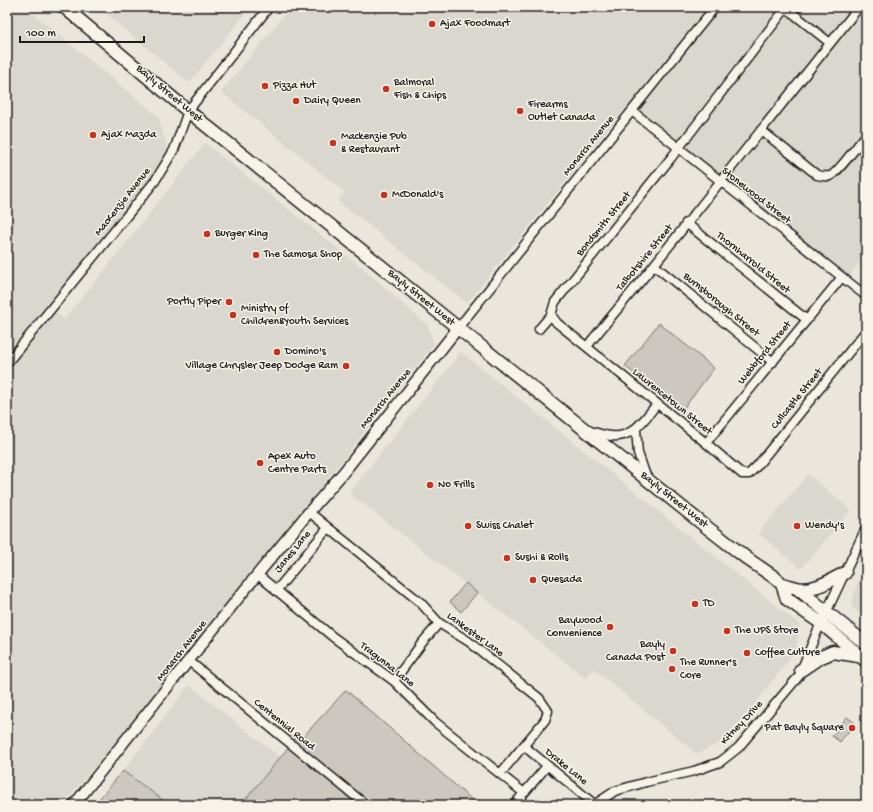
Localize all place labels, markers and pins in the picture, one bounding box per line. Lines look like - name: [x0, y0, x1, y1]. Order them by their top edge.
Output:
- place label: Ajax Foodmart: [440, 18, 511, 30]
- marker: Ajax Foodmart: [427, 19, 437, 29]
- place label: Balmoral Fish & Chips: [393, 77, 447, 102]
- place label: Pizza Hut: [272, 80, 317, 92]
- marker: Pizza Hut: [260, 81, 270, 91]
- marker: Balmoral Fish & Chips: [381, 84, 391, 94]
- place label: Dairy Queen: [303, 95, 361, 107]
- marker: Dairy Queen: [291, 96, 301, 106]
- place label: Firearms Outlet Canada: [527, 99, 596, 124]
- marker: Firearms Outlet Canada: [515, 106, 525, 116]
- place label: Ajax Mazda: [101, 129, 157, 141]
- marker: Ajax Mazda: [88, 130, 98, 140]
- place label: Mackenzie Pub & Restaurant: [341, 131, 407, 156]
- marker: Mackenzie Pub & Restaurant: [328, 138, 338, 148]
- place label: McDonald's: [392, 189, 444, 201]
- marker: McDonald's: [379, 190, 389, 200]
- place label: Burger King: [214, 228, 268, 240]
- marker: Burger King: [202, 229, 212, 239]
- place label: The Samosa Shop: [263, 249, 343, 261]
- marker: The Samosa Shop: [251, 250, 261, 260]
- place label: Portly Piper: [166, 296, 222, 308]
- marker: Portly Piper: [224, 297, 234, 307]
- place label: Ministry of Children&Youth Services: [241, 302, 349, 328]
- marker: Ministry of Children&Youth Services: [228, 310, 238, 320]
- place label: Domino's: [284, 346, 327, 358]
- marker: Domino's: [272, 347, 282, 357]
- place label: Village Chrysler Jeep Dodge Ram: [184, 360, 338, 372]
- marker: Village Chrysler Jeep Dodge Ram: [341, 361, 351, 371]
- place label: Apex Auto Centre Parts: [268, 451, 327, 476]
- marker: Apex Auto Centre Parts: [255, 458, 265, 468]
- place label: No Frills: [438, 479, 475, 491]
- marker: No Frills: [425, 480, 435, 490]
- place label: Swiss Chalet: [476, 520, 535, 532]
- place label: Wendy's: [805, 520, 845, 532]
- marker: Swiss Chalet: [463, 521, 473, 531]
- marker: Wendy's: [792, 521, 802, 531]
- place label: Sushi & Rolls: [515, 552, 569, 564]
- marker: Sushi & Rolls: [502, 553, 512, 563]
- place label: Quesada: [541, 574, 583, 586]
- marker: Quesada: [528, 575, 538, 585]
- place label: TD: [702, 598, 715, 610]
- marker: TD: [690, 599, 700, 609]
- place label: Baywood Convenience: [547, 615, 604, 640]
- marker: Baywood Convenience: [605, 622, 615, 632]
- place label: The UPS Store: [734, 625, 799, 637]
- marker: The UPS Store: [722, 626, 732, 636]
- place label: Bayly Canada Post: [606, 639, 666, 664]
- marker: Bayly Canada Post: [668, 646, 678, 656]
- place label: Coffee Culture: [755, 646, 820, 659]
- marker: Coffee Culture: [742, 648, 752, 658]
- place label: The Runner's Core: [679, 657, 737, 682]
- marker: The Runner's Core: [667, 664, 677, 674]
- place label: Pat Bayly Square: [764, 722, 844, 734]
- marker: Pat Bayly Square: [847, 723, 857, 733]

